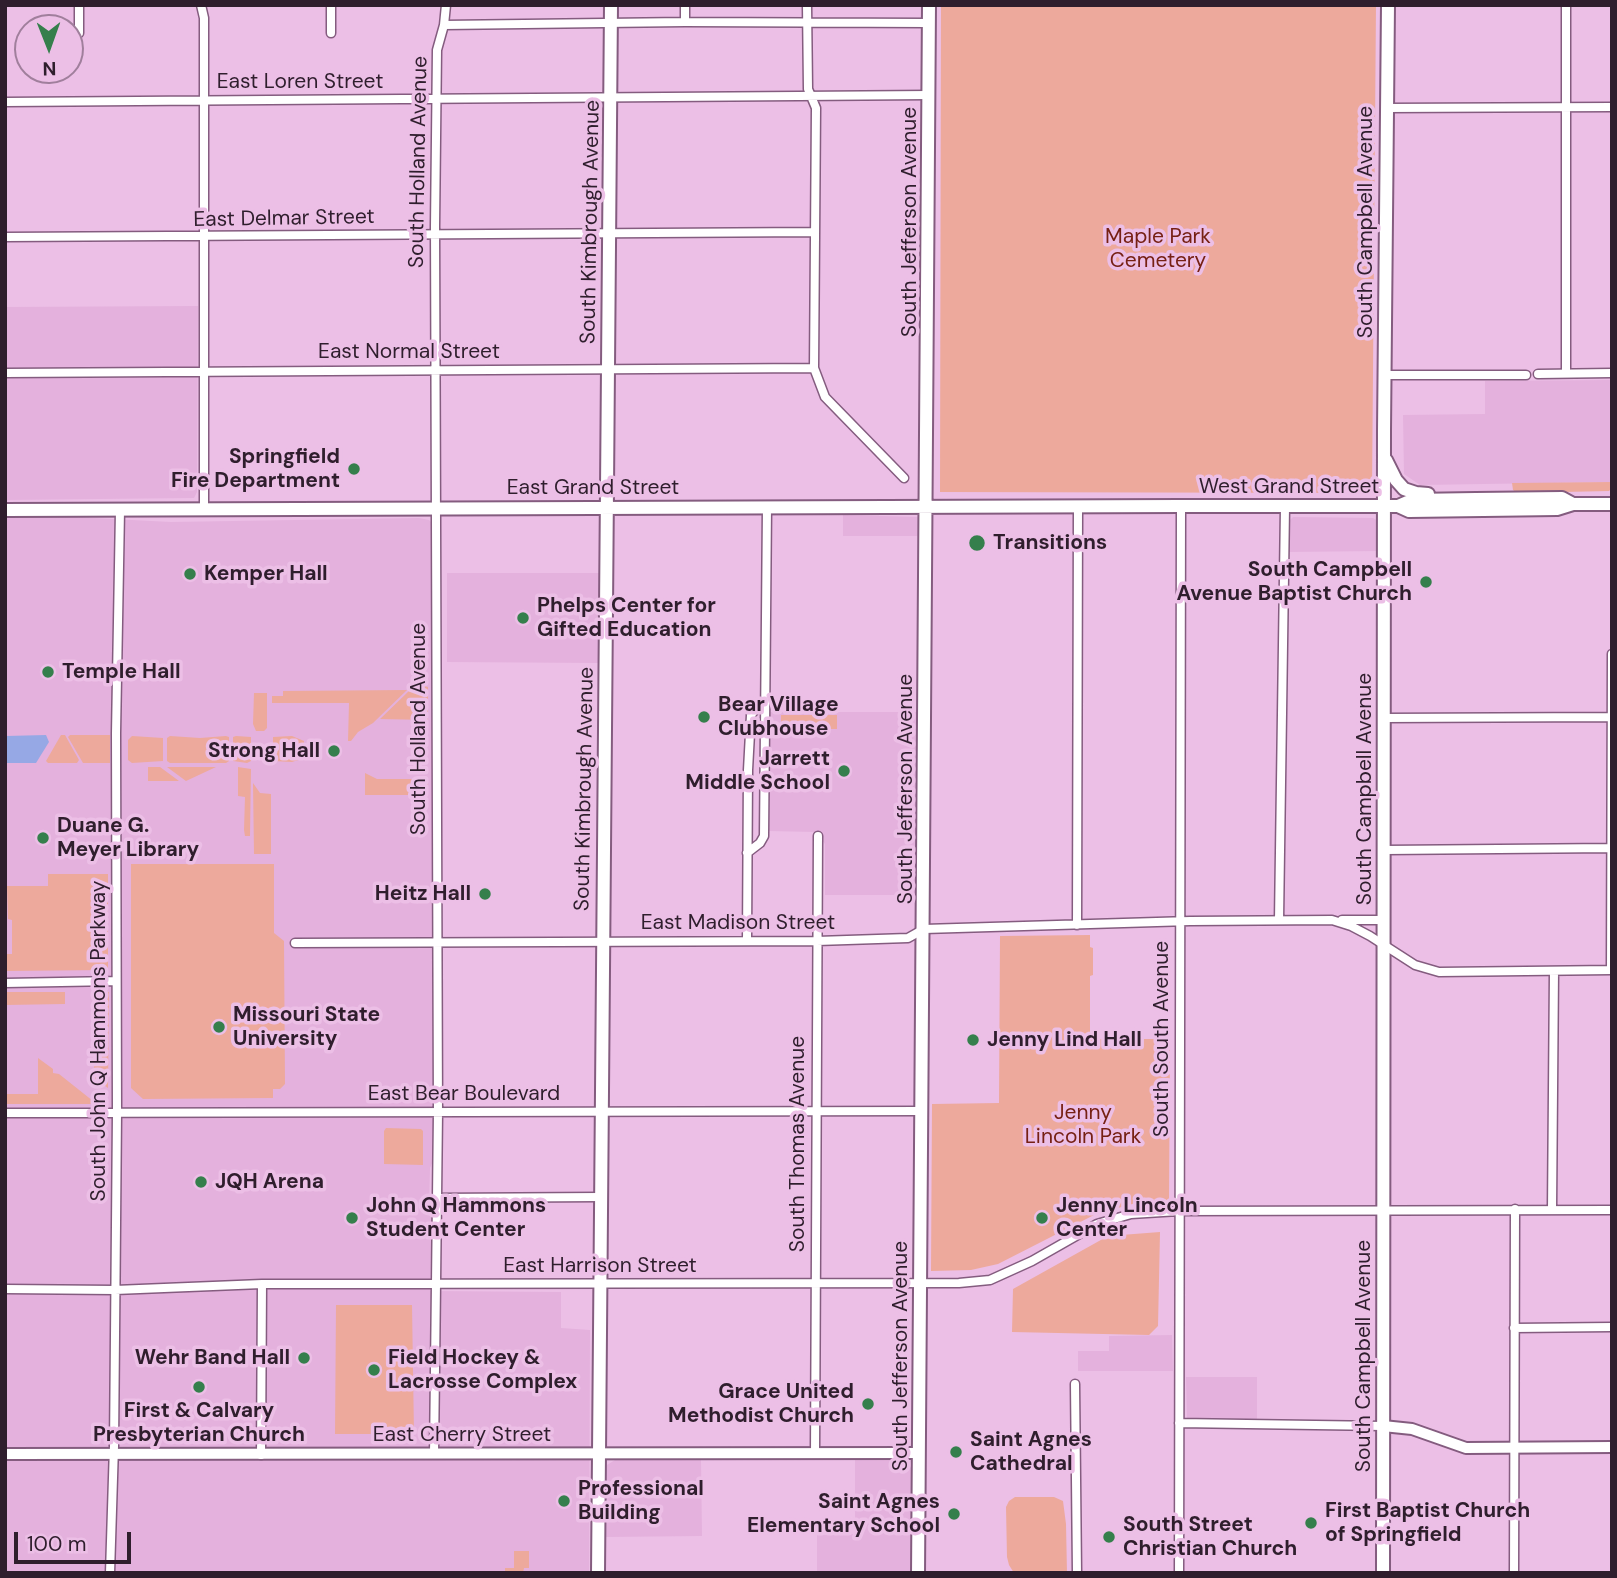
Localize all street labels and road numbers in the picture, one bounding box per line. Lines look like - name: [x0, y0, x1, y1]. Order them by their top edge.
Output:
- street label: South Holland Avenue: [405, 56, 433, 268]
- street label: East Loren Street: [217, 69, 383, 95]
- street label: South Kimbrough Avenue: [576, 100, 606, 344]
- street label: South Campbell Avenue: [1353, 106, 1379, 338]
- street label: South Jefferson Avenue: [897, 107, 923, 337]
- street label: East Delmar Street: [193, 205, 375, 233]
- street label: East Normal Street: [318, 339, 500, 365]
- street label: West Grand Street: [1199, 474, 1379, 500]
- street label: East Grand Street: [507, 475, 679, 501]
- street label: South Holland Avenue: [406, 623, 432, 835]
- street label: South Kimbrough Avenue: [570, 667, 600, 911]
- street label: South Campbell Avenue: [1352, 673, 1378, 905]
- street label: South Jefferson Avenue: [893, 674, 919, 904]
- street label: South John Q Hammons Parkway: [86, 881, 112, 1201]
- street label: East Madison Street: [641, 910, 835, 936]
- street label: South South Avenue: [1149, 941, 1175, 1137]
- street label: South Thomas Avenue: [785, 1036, 811, 1252]
- street label: East Bear Boulevard: [368, 1081, 560, 1107]
- street label: South Campbell Avenue: [1351, 1240, 1377, 1472]
- street label: South Jefferson Avenue: [888, 1241, 914, 1471]
- street label: East Harrison Street: [503, 1253, 697, 1279]
- street label: East Cherry Street: [373, 1422, 551, 1448]

